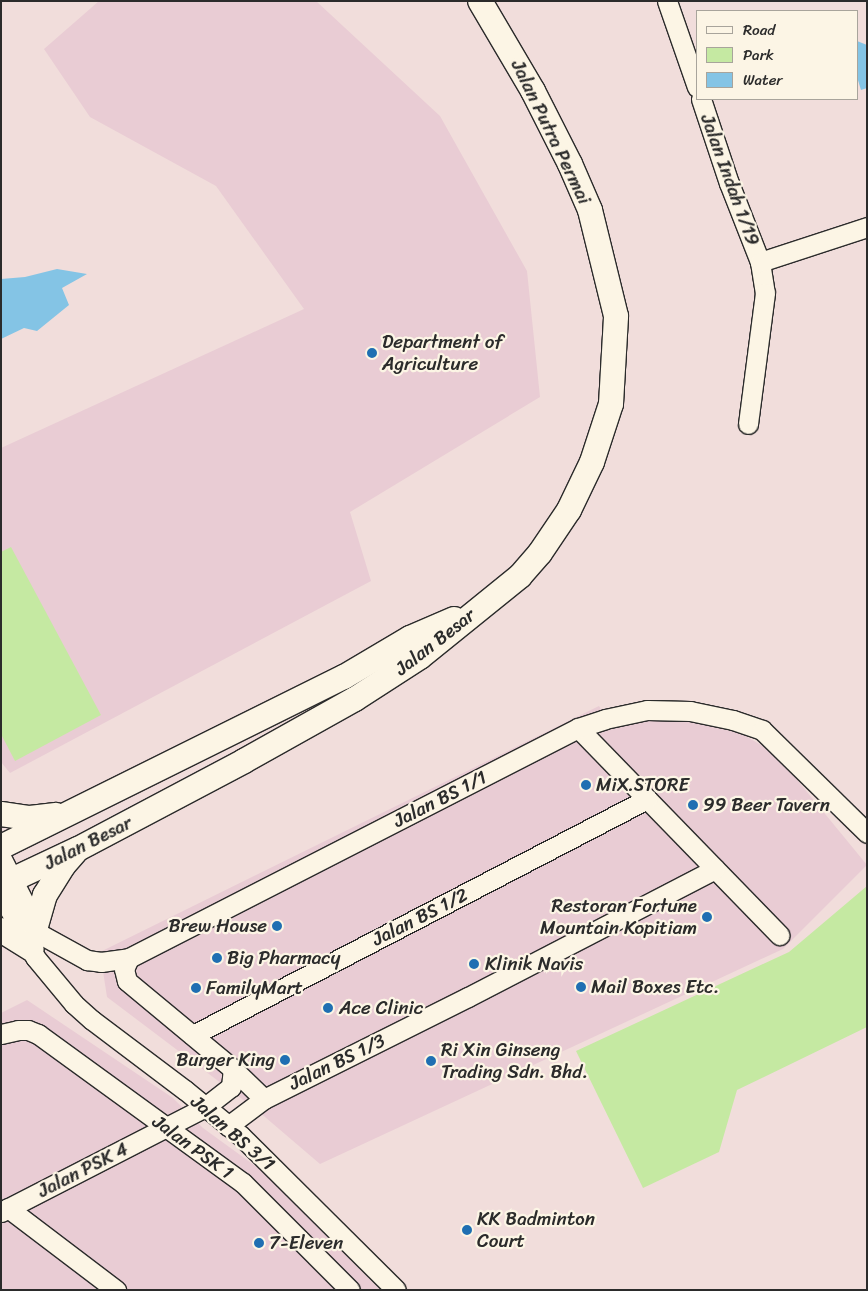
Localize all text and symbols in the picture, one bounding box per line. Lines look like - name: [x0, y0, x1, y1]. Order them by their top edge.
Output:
- legend: [696, 10, 858, 100]
- text: Road: [743, 17, 775, 43]
- text: Park: [743, 42, 774, 68]
- street label: Jalan Putra Permai: [506, 55, 596, 209]
- text: Water: [743, 67, 783, 93]
- street label: Jalan Indah 1/19: [696, 111, 764, 249]
- place label: Department of Agriculture: [382, 331, 503, 375]
- marker: Department of Agriculture: [366, 347, 378, 359]
- street label: Jalan Besar: [390, 603, 480, 681]
- street label: Jalan BS 1/1: [389, 765, 491, 833]
- place label: MiX.STORE: [596, 774, 689, 796]
- marker: MiX.STORE: [580, 779, 592, 791]
- place label: 99 Beer Tavern: [703, 794, 831, 816]
- marker: 99 Beer Tavern: [687, 799, 699, 811]
- street label: Jalan Besar: [40, 811, 136, 875]
- street label: Jalan BS 1/2: [368, 883, 472, 951]
- place label: Restoran Fortune Mountain Kopitiam: [539, 895, 697, 939]
- marker: Restoran Fortune Mountain Kopitiam: [701, 911, 713, 923]
- place label: Brew House: [168, 915, 267, 937]
- marker: Brew House: [271, 920, 283, 932]
- place label: Big Pharmacy: [227, 947, 341, 969]
- marker: Big Pharmacy: [211, 952, 223, 964]
- place label: Klinik Navis: [485, 953, 583, 975]
- marker: Klinik Navis: [467, 957, 481, 971]
- place label: Mail Boxes Etc.: [591, 976, 721, 998]
- place label: FamilyMart: [206, 977, 303, 999]
- marker: Mail Boxes Etc.: [575, 981, 587, 993]
- marker: FamilyMart: [190, 982, 202, 994]
- place label: Ace Clinic: [339, 997, 423, 1019]
- marker: Ace Clinic: [321, 1001, 335, 1015]
- street label: Jalan BS 1/3: [285, 1029, 389, 1095]
- place label: Ri Xin Ginseng Trading Sdn. Bhd.: [441, 1039, 588, 1083]
- place label: Burger King: [176, 1049, 275, 1071]
- marker: Burger King: [279, 1054, 291, 1066]
- marker: Ri Xin Ginseng Trading Sdn. Bhd.: [425, 1055, 437, 1067]
- street label: Jalan BS 3/1: [186, 1090, 280, 1176]
- street label: Jalan PSK 1: [147, 1109, 239, 1185]
- street label: Jalan PSK 4: [33, 1137, 133, 1203]
- place label: KK Badminton Court: [477, 1208, 595, 1252]
- marker: KK Badminton Court: [461, 1224, 473, 1236]
- place label: 7-Eleven: [269, 1232, 343, 1254]
- marker: 7-Eleven: [253, 1237, 265, 1249]

